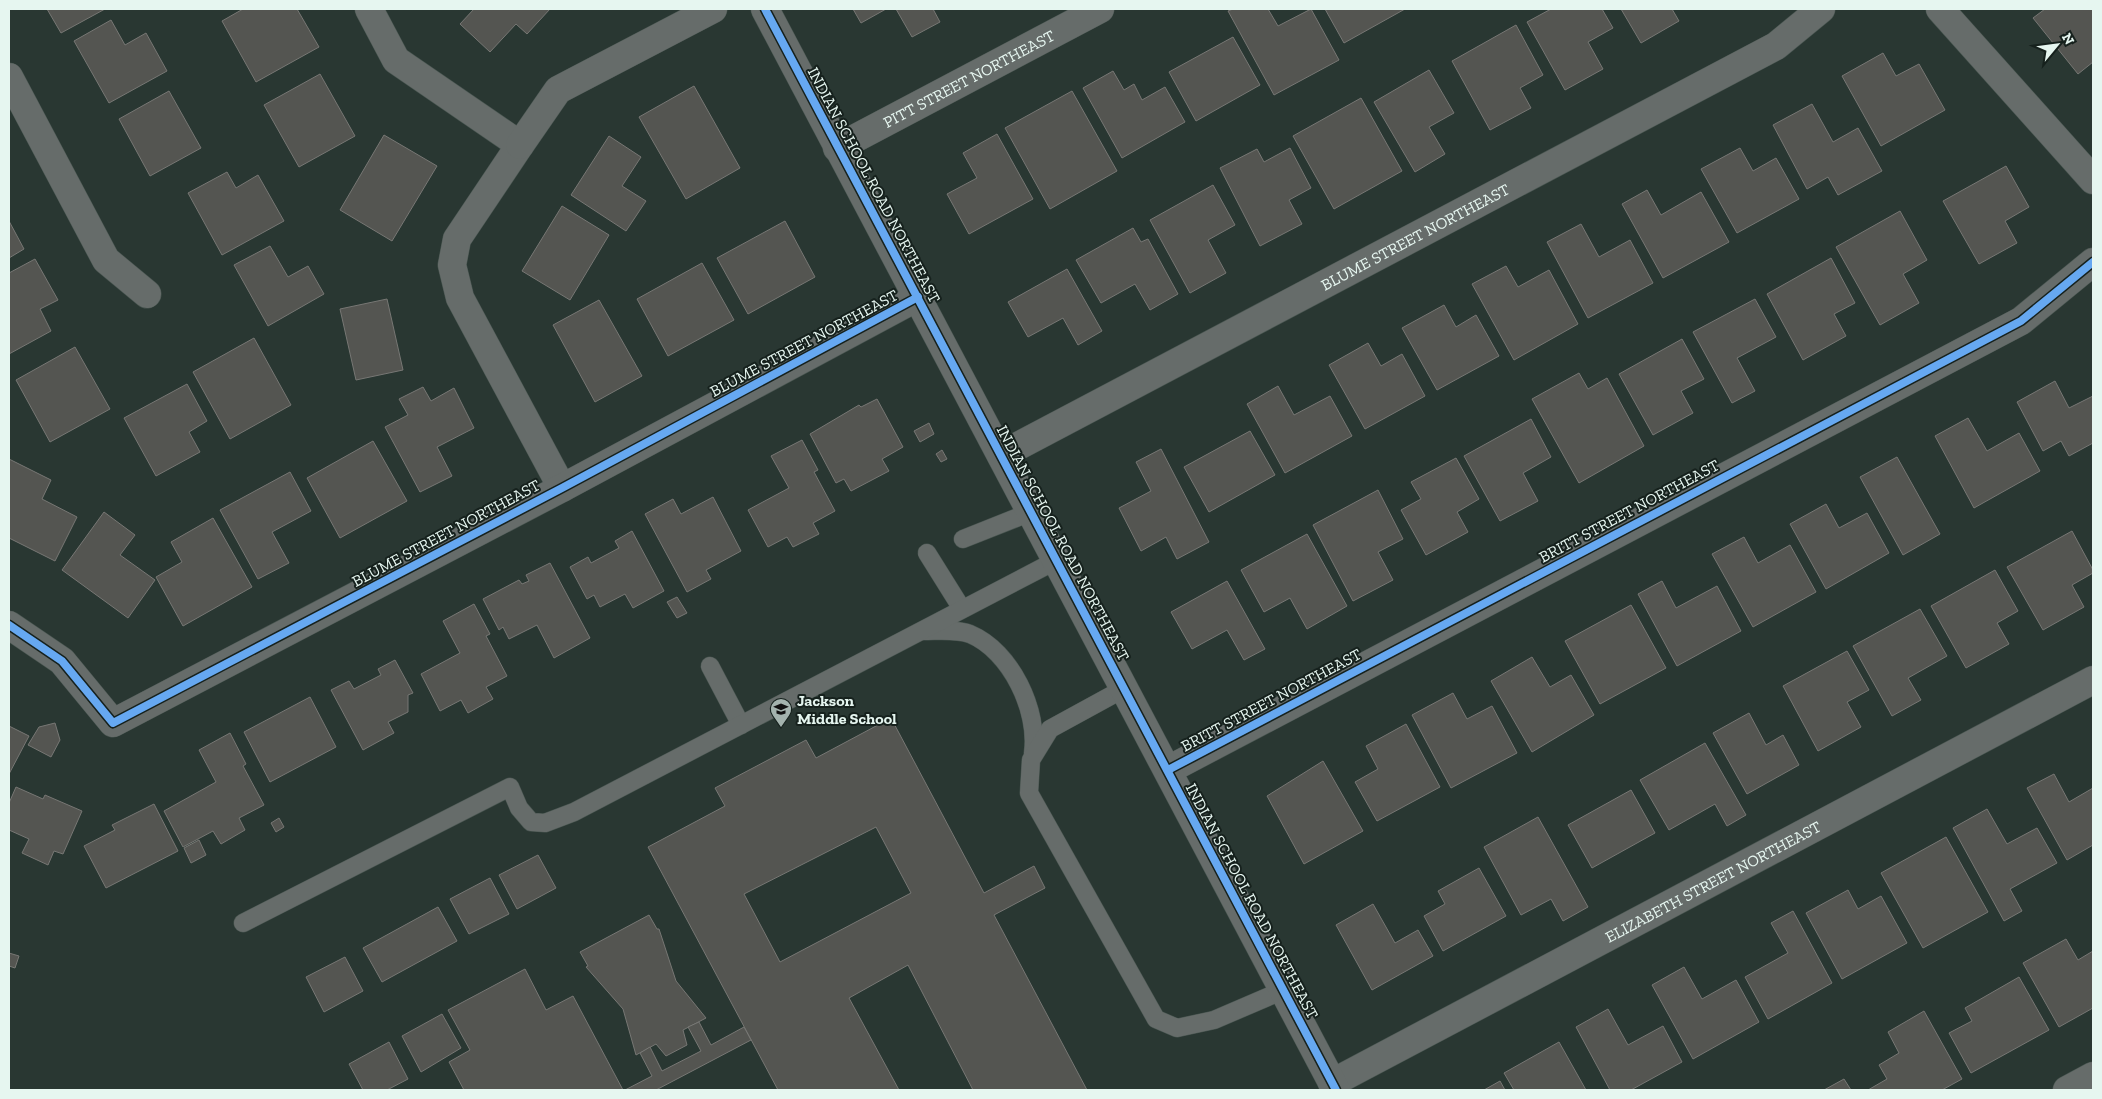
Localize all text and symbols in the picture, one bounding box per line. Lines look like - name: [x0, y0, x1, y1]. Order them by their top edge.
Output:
- north arrow: [2032, 20, 2082, 70]
- street label: PITT STREET NORTHEAST: [880, 25, 1058, 131]
- text: N: [2058, 30, 2078, 48]
- street label: INDIAN SCHOOL ROAD NORTHEAST: [804, 64, 944, 306]
- street label: BLUME STREET NORTHEAST: [1317, 179, 1512, 294]
- street label: BLUME STREET NORTHEAST: [707, 285, 901, 401]
- street label: INDIAN SCHOOL ROAD NORTHEAST: [993, 422, 1133, 664]
- street label: BRITT STREET NORTHEAST: [1536, 455, 1722, 567]
- street label: BLUME STREET NORTHEAST: [349, 475, 543, 591]
- street label: BRITT STREET NORTHEAST: [1178, 644, 1364, 756]
- place label: Jackson Middle School: [797, 691, 897, 728]
- school or university icon: Jackson Middle School: [769, 697, 793, 728]
- street label: INDIAN SCHOOL ROAD NORTHEAST: [1182, 780, 1322, 1022]
- street label: ELIZABETH STREET NORTHEAST: [1602, 816, 1824, 946]

